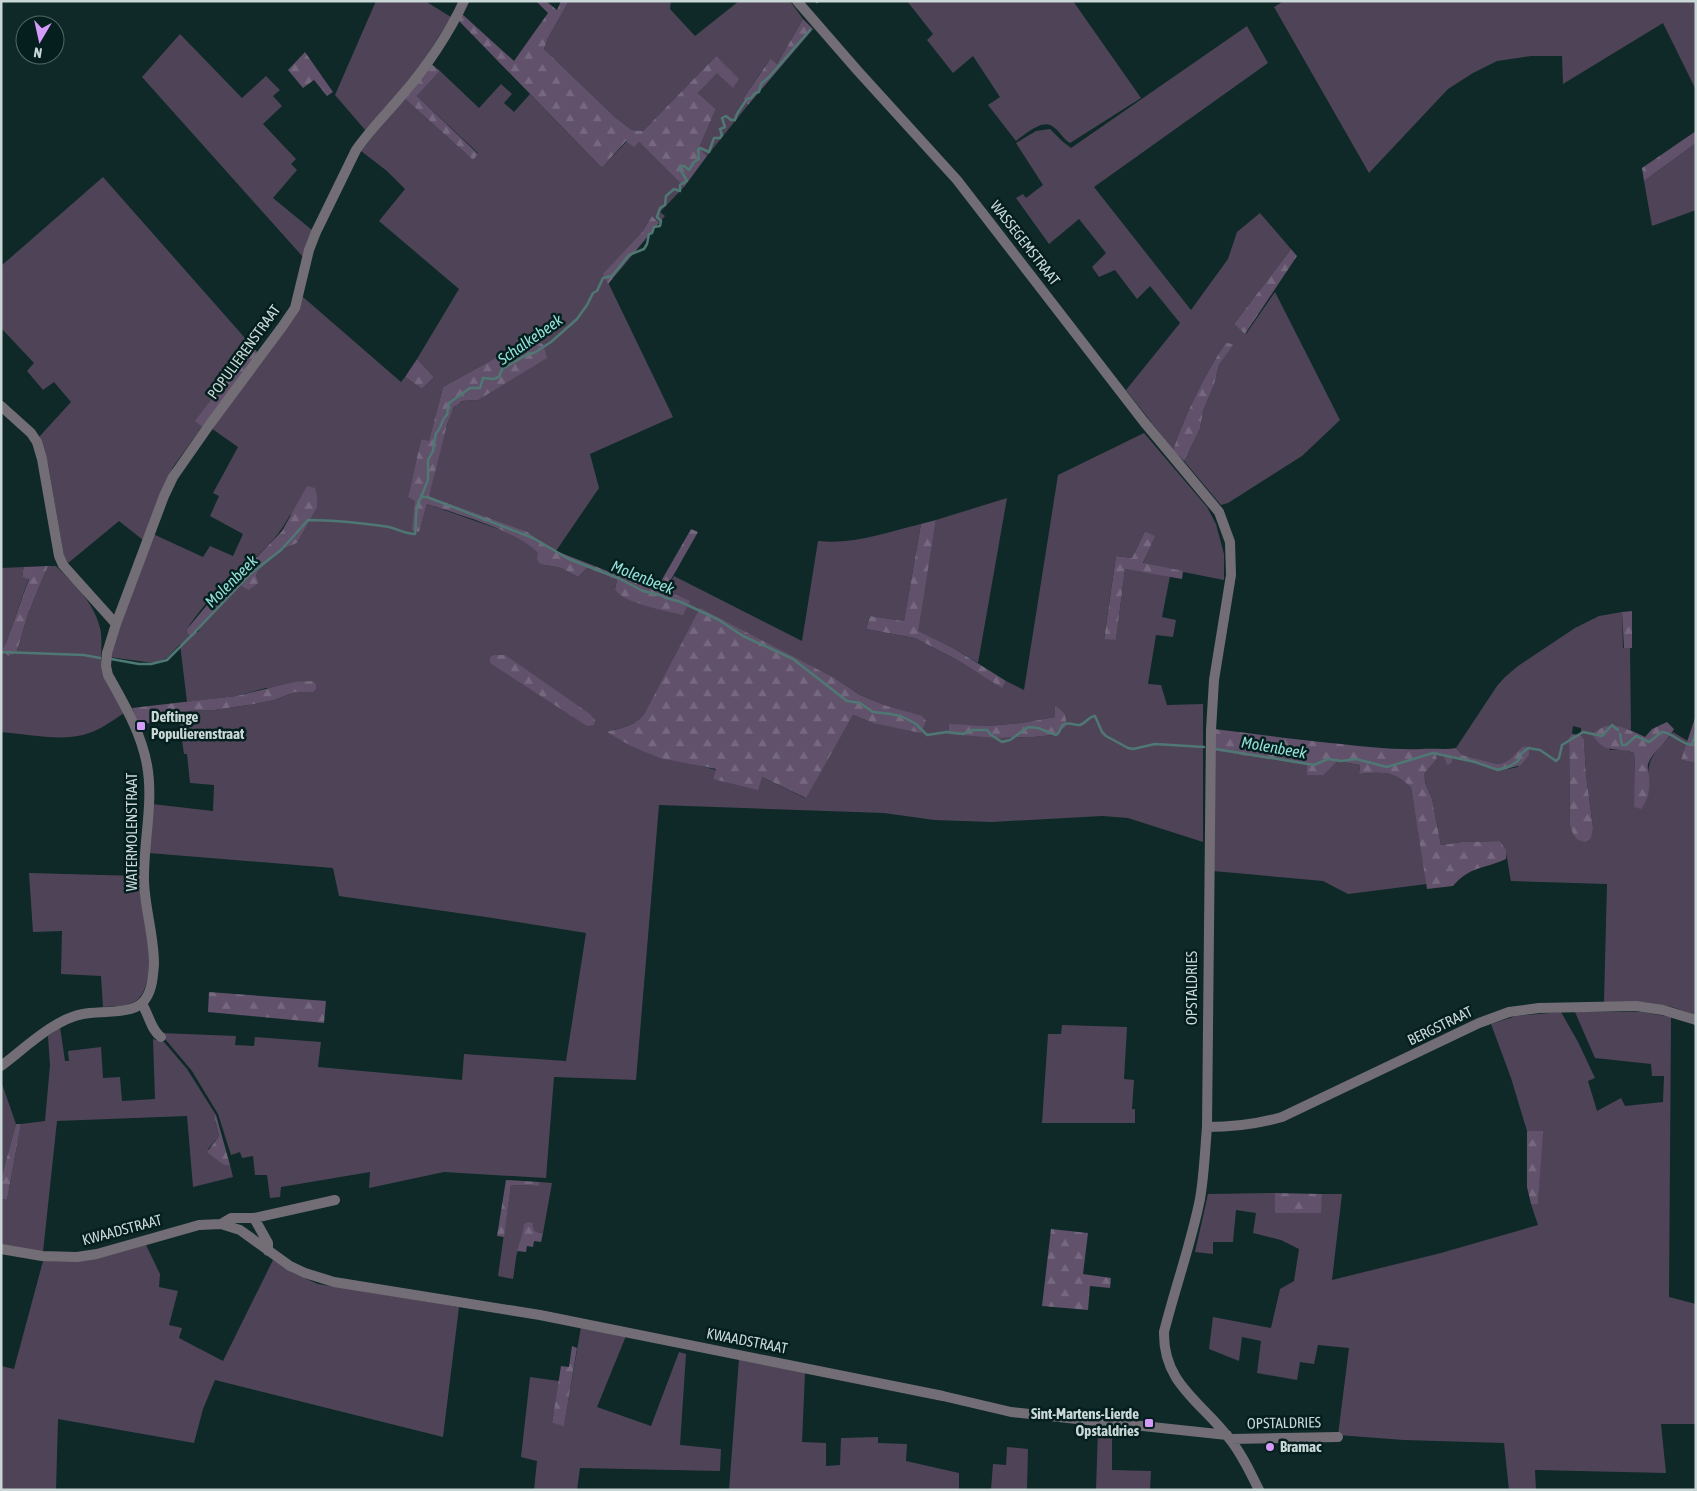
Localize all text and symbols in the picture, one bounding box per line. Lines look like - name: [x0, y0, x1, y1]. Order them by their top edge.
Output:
- north arrow: [15, 15, 65, 65]
- text: N: [33, 44, 43, 61]
- street label: WASSEGEMSTRAAT: [987, 197, 1064, 289]
- street label: POPULIERENSTRAAT: [204, 301, 284, 402]
- water label: Schalkebeek: [493, 310, 567, 368]
- water label: Molenbeek: [201, 551, 261, 611]
- water label: Molenbeek: [609, 556, 678, 598]
- place label: Deftinge Populierenstraat: [151, 708, 245, 742]
- marker: Deftinge Populierenstraat: [135, 720, 147, 732]
- water label: Molenbeek: [1240, 732, 1309, 762]
- street label: WATERMOLENSTRAAT: [123, 772, 140, 891]
- street label: OPSTALDRIES: [1183, 951, 1200, 1025]
- street label: BERGSTRAAT: [1405, 1002, 1475, 1049]
- street label: KWAADSTRAAT: [80, 1211, 164, 1248]
- street label: KWAADSTRAAT: [705, 1324, 789, 1357]
- place label: Sint-Martens-Lierde Opstaldries: [1031, 1405, 1140, 1439]
- street label: OPSTALDRIES: [1247, 1413, 1321, 1432]
- marker: Sint-Martens-Lierde Opstaldries: [1143, 1417, 1155, 1429]
- place label: Bramac: [1280, 1438, 1322, 1455]
- marker: Bramac: [1264, 1441, 1276, 1453]

